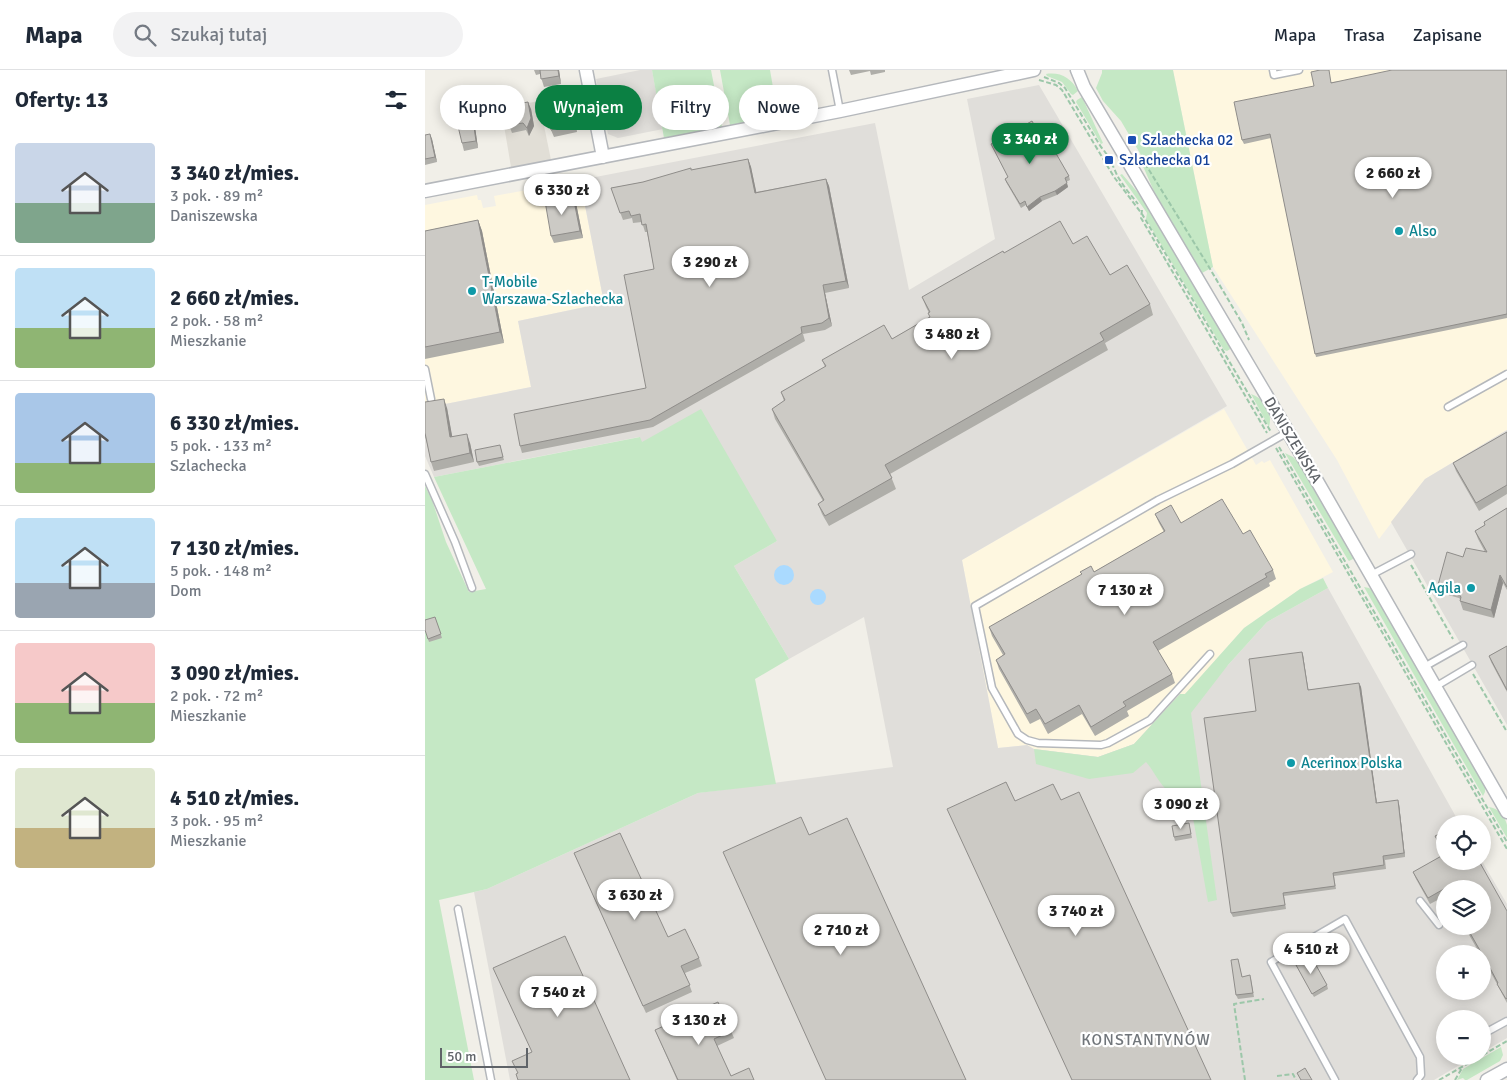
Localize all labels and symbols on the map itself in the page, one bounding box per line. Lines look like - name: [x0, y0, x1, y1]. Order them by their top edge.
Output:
- pin: 3 340 zł: [978, 122, 1082, 165]
- place label: Szlachecka 02: [1142, 131, 1233, 149]
- marker: Szlachecka 02: [1126, 134, 1138, 146]
- place label: Szlachecka 01: [1119, 151, 1210, 169]
- marker: Szlachecka 01: [1103, 154, 1115, 166]
- pin: 2 660 zł: [1341, 156, 1445, 199]
- pin: 6 330 zł: [510, 174, 614, 216]
- place label: Also: [1409, 222, 1437, 240]
- marker: Also: [1393, 225, 1405, 237]
- pin: 3 290 zł: [658, 246, 762, 288]
- place label: T-Mobile Warszawa-Szlachecka: [482, 273, 623, 308]
- marker: T-Mobile Warszawa-Szlachecka: [466, 285, 478, 297]
- pin: 3 480 zł: [900, 318, 1004, 360]
- street label: DANISZEWSKA: [1260, 394, 1326, 486]
- pin: 7 130 zł: [1073, 574, 1177, 616]
- place label: Agila: [1428, 579, 1461, 597]
- marker: Agila: [1465, 582, 1477, 594]
- place label: Acerinox Polska: [1301, 754, 1402, 772]
- marker: Acerinox Polska: [1285, 757, 1297, 769]
- pin: 3 090 zł: [1129, 788, 1233, 830]
- pin: 3 630 zł: [583, 878, 687, 921]
- pin: 3 740 zł: [1024, 894, 1128, 937]
- pin: 2 710 zł: [789, 914, 893, 956]
- pin: 4 510 zł: [1259, 932, 1363, 975]
- pin: 7 540 zł: [506, 976, 610, 1018]
- pin: 3 130 zł: [647, 1004, 751, 1046]
- district label: KONSTANTYNÓW: [1081, 1030, 1211, 1050]
- scale bar: [440, 1045, 527, 1068]

